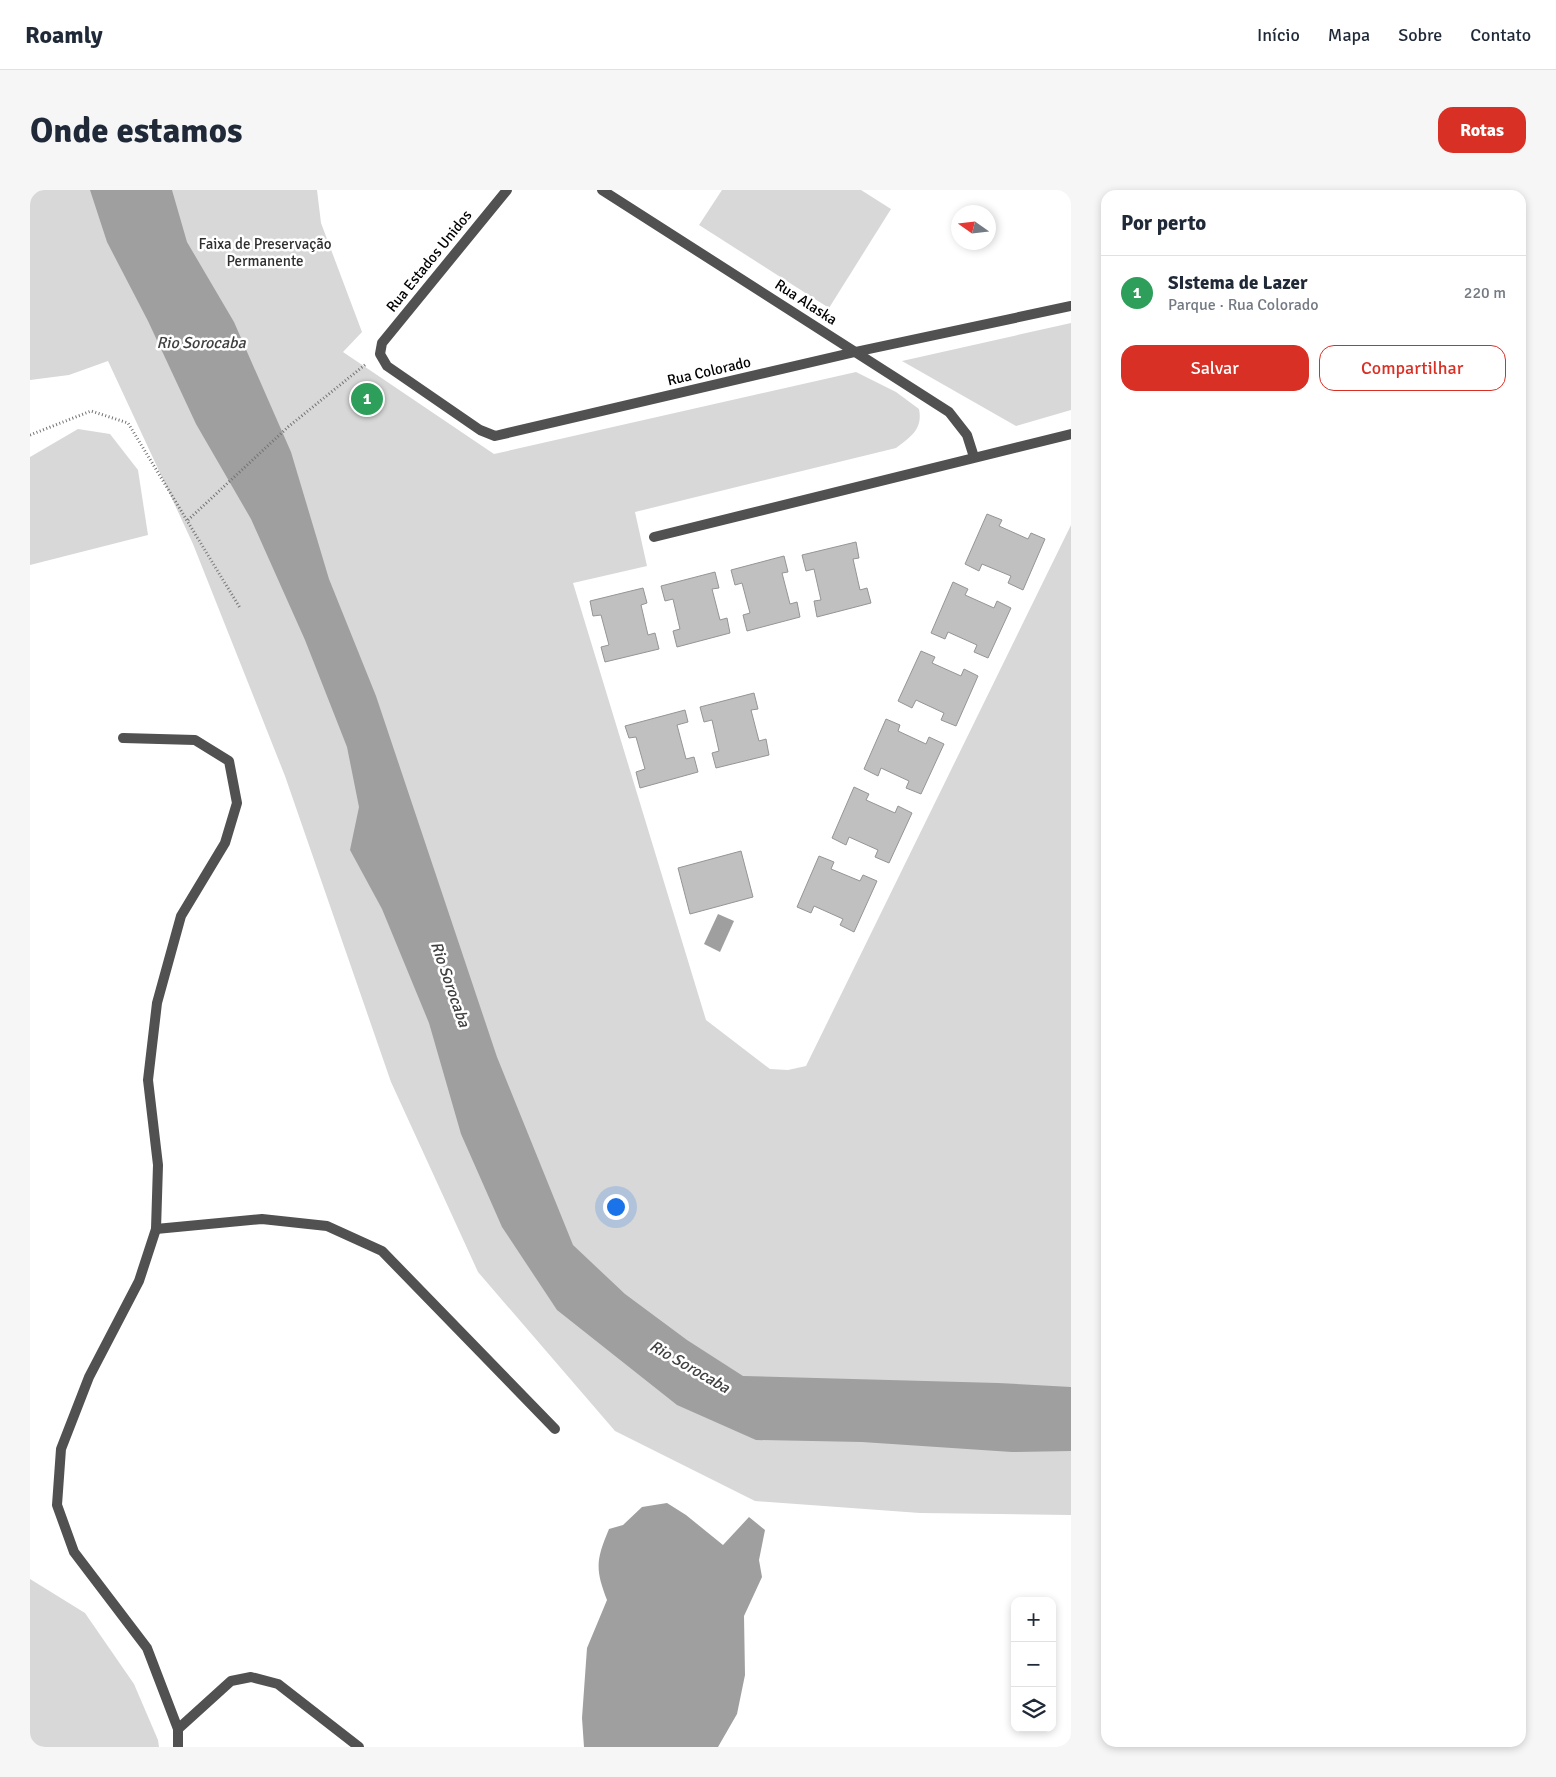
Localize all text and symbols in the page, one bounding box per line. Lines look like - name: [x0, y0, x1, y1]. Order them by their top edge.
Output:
- text: Roamly: [25, 20, 103, 50]
- text: Início: [1257, 24, 1300, 46]
- text: Mapa: [1328, 24, 1370, 46]
- text: Sobre: [1398, 24, 1442, 46]
- text: Contato: [1470, 24, 1531, 46]
- button: Rotas: [1438, 107, 1526, 153]
- text: Onde estamos: [30, 109, 242, 152]
- north arrow: [951, 205, 996, 250]
- street label: Rua Estados Unidos: [382, 206, 476, 316]
- text: Por perto: [1121, 210, 1206, 236]
- park label: Faixa de Preservação Permanente: [198, 235, 332, 270]
- text: SIstema de Lazer: [1168, 271, 1308, 295]
- street label: Rua Alaska: [772, 275, 840, 329]
- text: 1: [1133, 283, 1141, 303]
- text: 220 m: [1464, 283, 1506, 303]
- text: Parque · Rua Colorado: [1168, 295, 1319, 315]
- water label: Rio Sorocaba: [156, 333, 246, 353]
- button: Salvar: [1121, 345, 1309, 391]
- button: Compartilhar: [1319, 345, 1506, 391]
- street label: Rua Colorado: [665, 353, 753, 389]
- pin: 1: [351, 380, 383, 418]
- water label: Rio Sorocaba: [426, 939, 474, 1031]
- your location: [603, 1194, 629, 1220]
- water label: Rio Sorocaba: [646, 1336, 734, 1398]
- map controls: [1011, 1597, 1056, 1732]
- button: +: [1011, 1597, 1056, 1642]
- button: −: [1011, 1642, 1056, 1687]
- button: layers: [1011, 1687, 1056, 1732]

